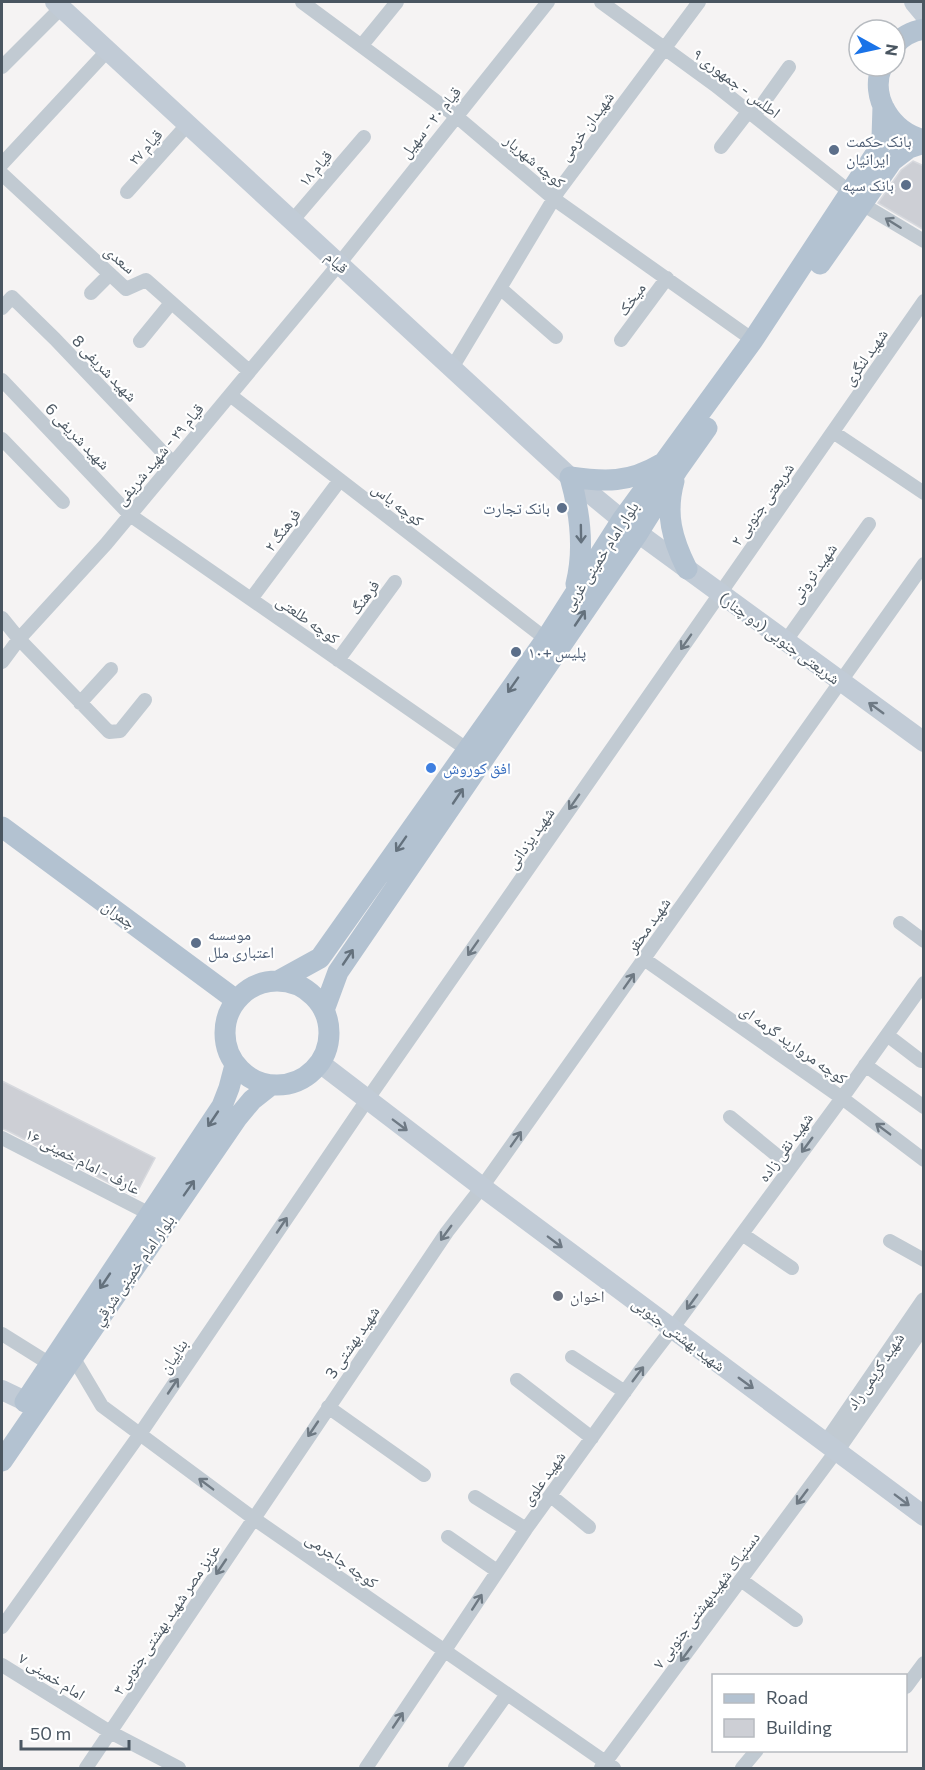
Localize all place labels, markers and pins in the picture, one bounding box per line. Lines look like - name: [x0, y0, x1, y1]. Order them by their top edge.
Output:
- place label: بانک حکمت ایرانیان: [846, 131, 912, 170]
- marker: بانک حکمت ایرانیان: [827, 143, 841, 157]
- place label: بانک سپه: [842, 175, 894, 195]
- marker: بانک سپه: [899, 178, 913, 192]
- place label: بانک تجارت: [483, 498, 550, 518]
- marker: بانک تجارت: [555, 501, 569, 515]
- place label: پلیس +۱۰: [528, 642, 587, 663]
- marker: پلیس +۱۰: [509, 645, 523, 659]
- place label: افق کوروش: [443, 758, 511, 779]
- marker: افق کوروش: [424, 761, 438, 775]
- place label: موسسه اعتباری ملل: [208, 924, 274, 963]
- marker: موسسه اعتباری ملل: [189, 936, 203, 950]
- place label: اخوان: [570, 1286, 605, 1307]
- marker: اخوان: [551, 1289, 565, 1303]

